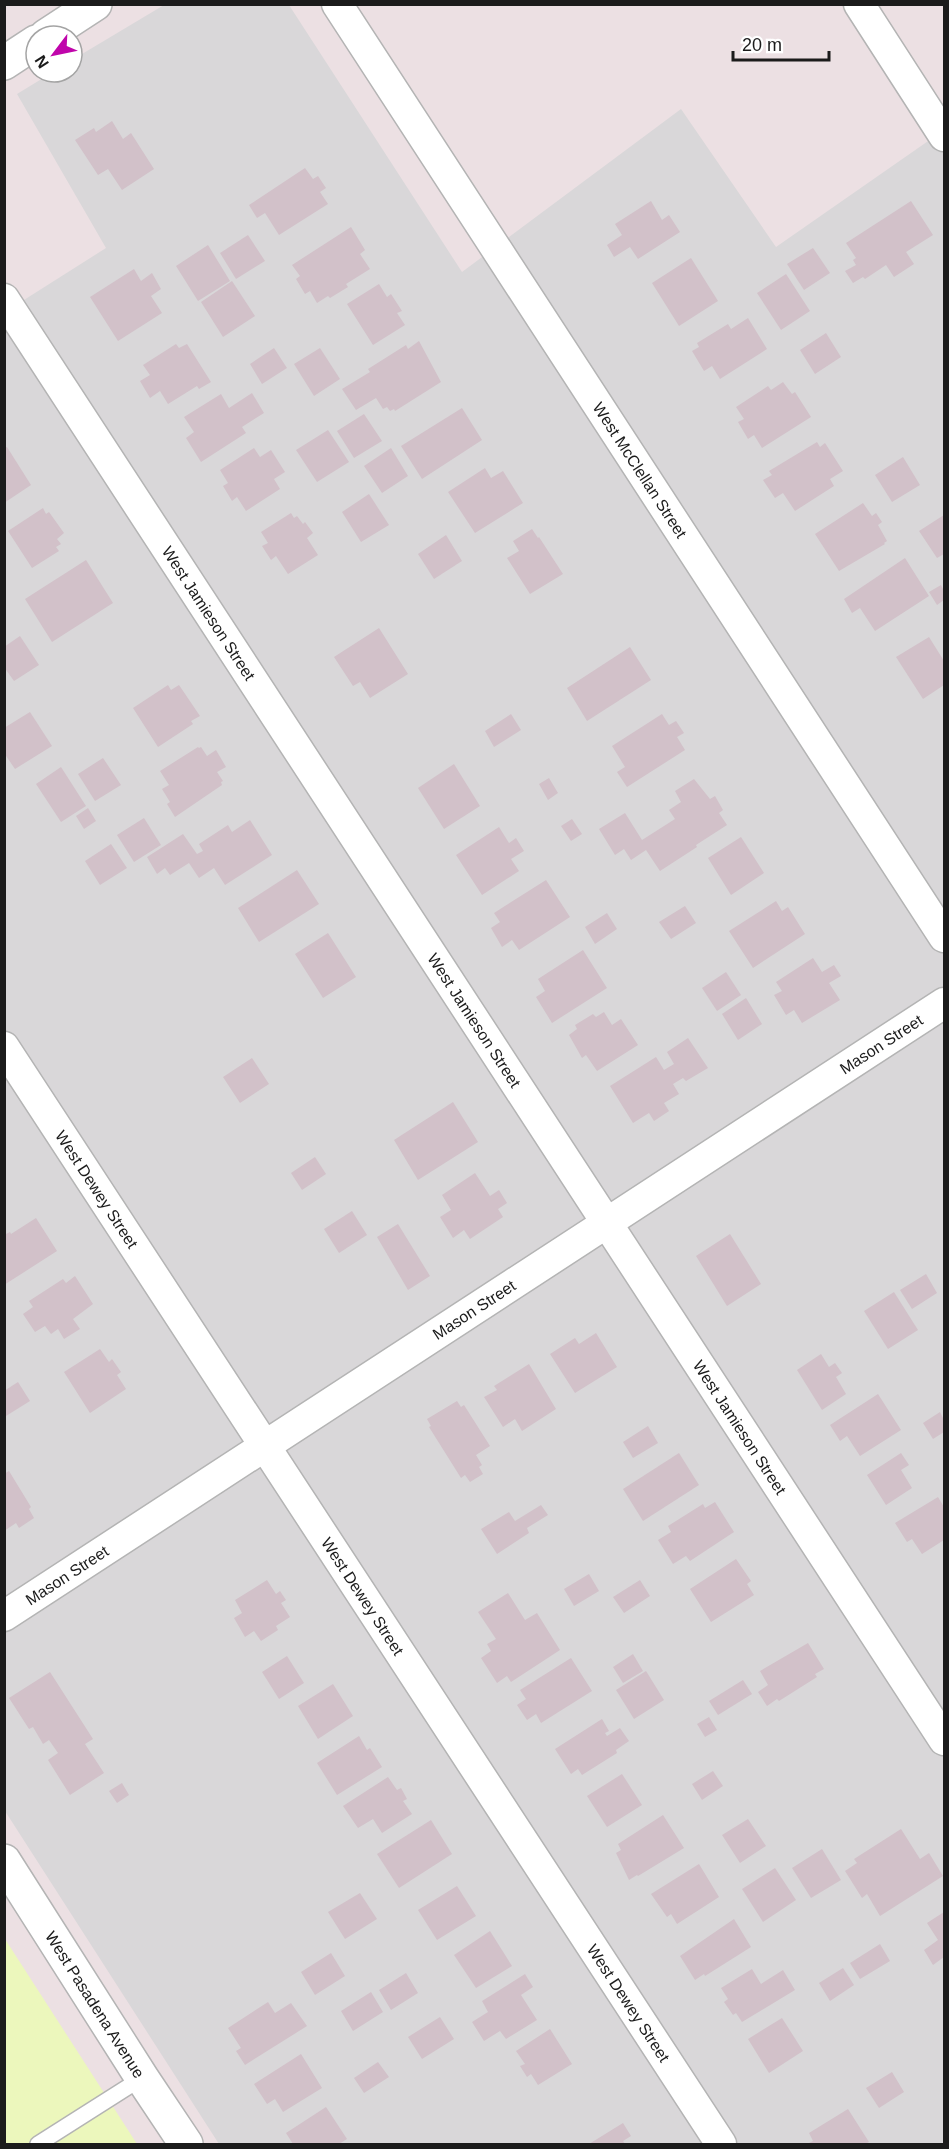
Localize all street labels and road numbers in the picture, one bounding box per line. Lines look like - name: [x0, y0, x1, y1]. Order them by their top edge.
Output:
- street label: West McClellan Street: [590, 399, 690, 542]
- street label: West Jamieson Street: [159, 543, 259, 684]
- street label: West Jamieson Street: [424, 950, 524, 1091]
- street label: Mason Street: [837, 1011, 926, 1078]
- street label: West Dewey Street: [52, 1128, 141, 1252]
- street label: Mason Street: [430, 1277, 519, 1343]
- street label: West Jamieson Street: [690, 1357, 790, 1498]
- street label: West Dewey Street: [318, 1535, 407, 1659]
- street label: Mason Street: [23, 1542, 112, 1609]
- street label: West Pasadena Avenue: [42, 1928, 148, 2081]
- street label: West Dewey Street: [584, 1941, 673, 2066]

